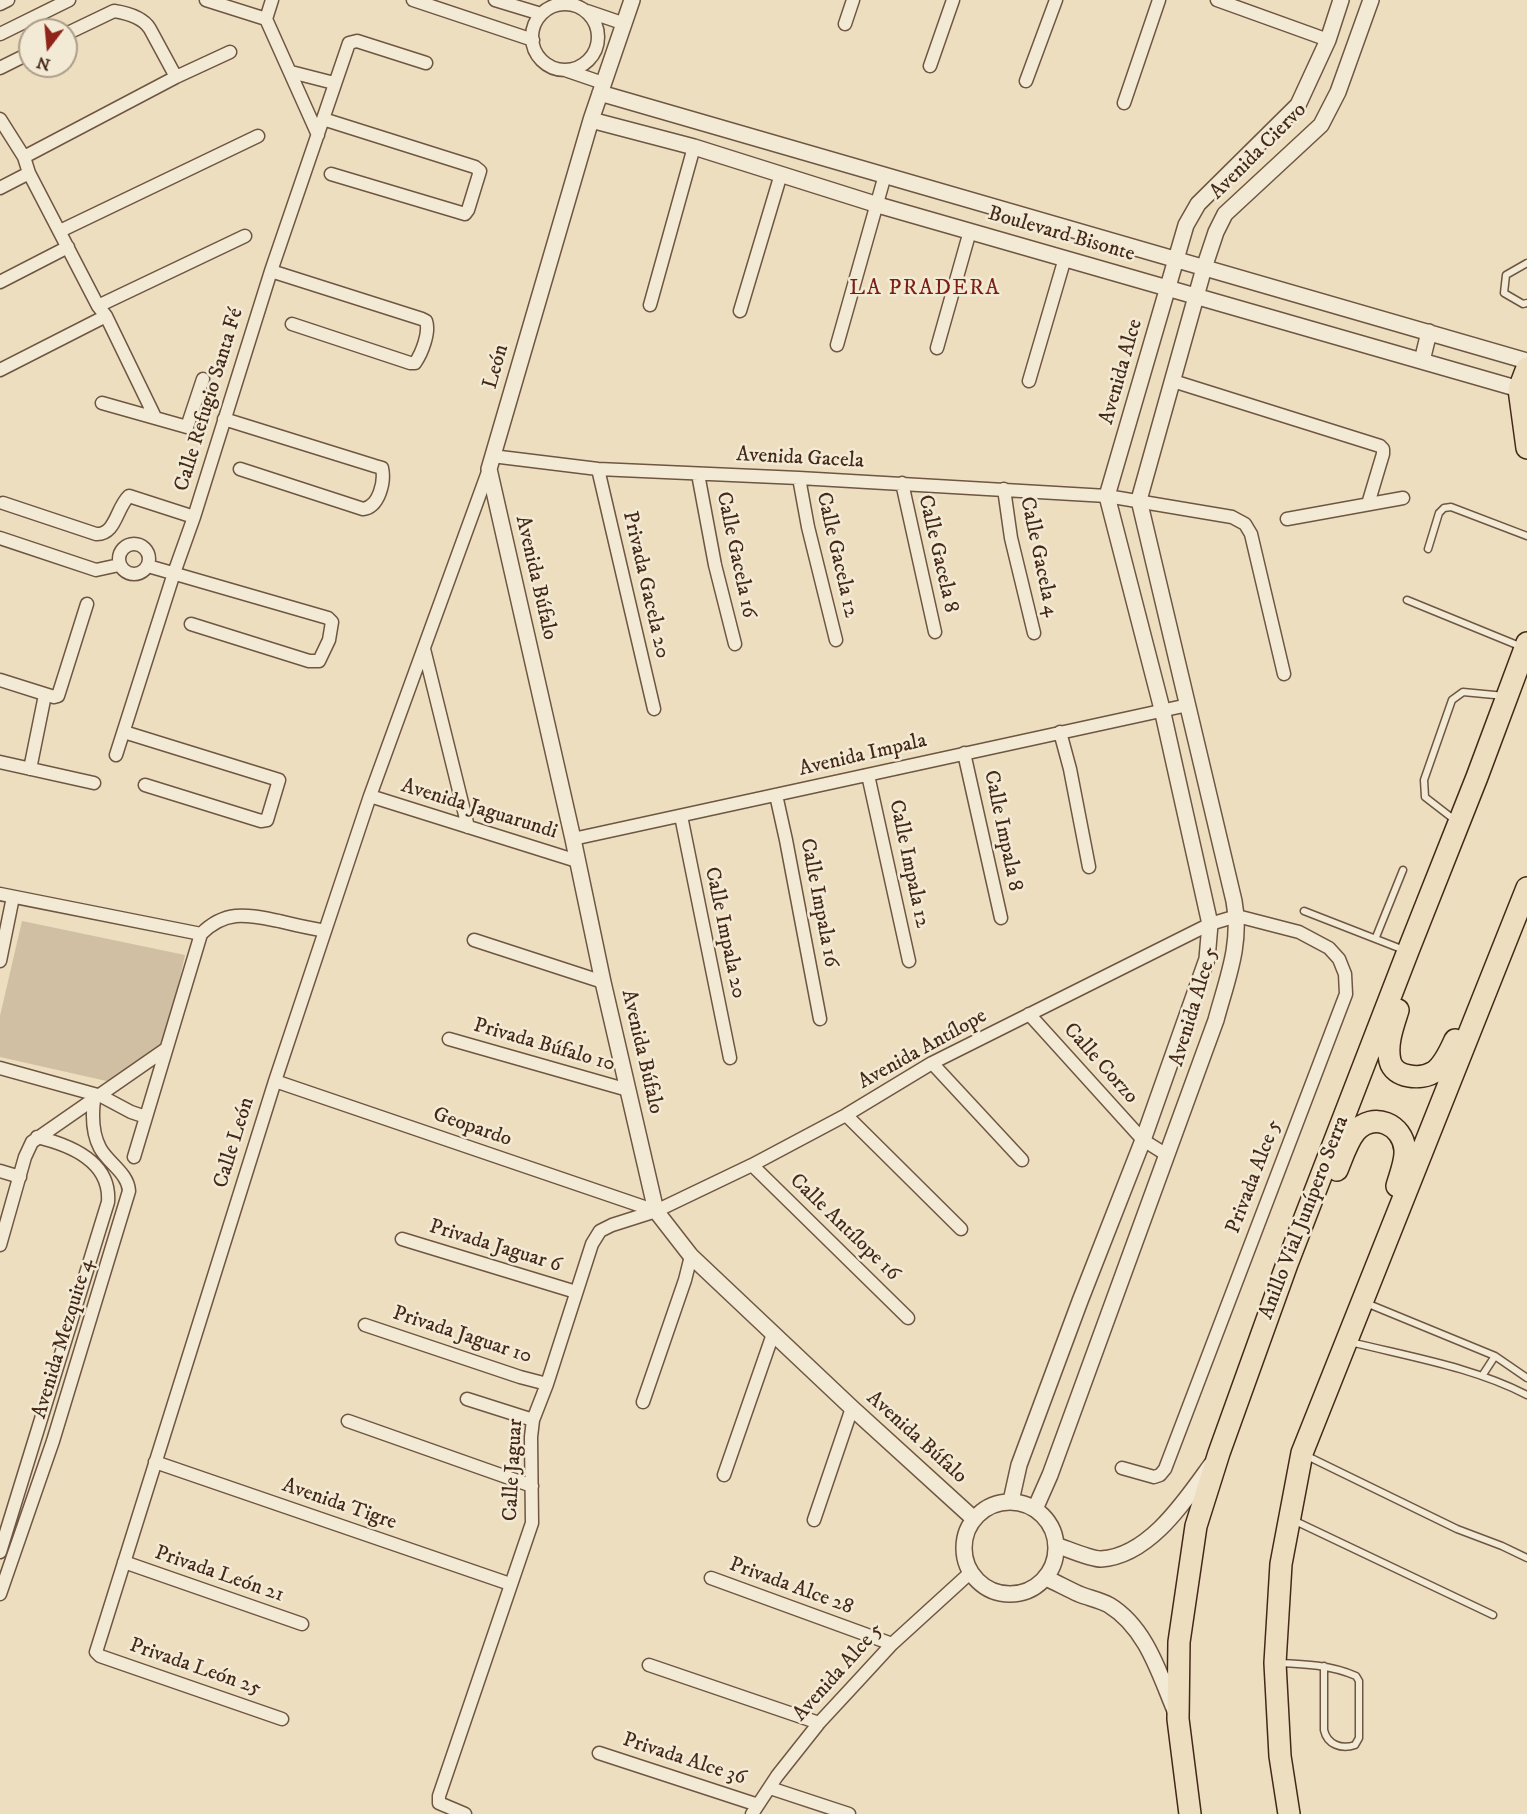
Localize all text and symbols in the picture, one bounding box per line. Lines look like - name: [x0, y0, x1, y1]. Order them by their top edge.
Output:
- north arrow: [18, 18, 78, 78]
- text: N: [35, 52, 53, 75]
- street label: Avenida Ciervo: [1205, 98, 1313, 206]
- street label: Boulevard Bisonte: [985, 202, 1137, 268]
- district label: LA PRADERA: [849, 276, 1001, 302]
- street label: Calle Refugio Santa Fé: [170, 305, 250, 495]
- street label: Avenida Alce: [1095, 316, 1149, 428]
- street label: León: [479, 342, 515, 392]
- street label: Avenida Gacela: [736, 443, 864, 475]
- street label: Calle Gacela 16: [709, 490, 761, 620]
- street label: Calle Gacela 12: [809, 490, 863, 620]
- street label: Calle Gacela 8: [911, 493, 963, 615]
- street label: Calle Gacela 4: [1013, 495, 1063, 619]
- street label: Privada Gacela 20: [616, 509, 674, 661]
- street label: Avenida Búfalo: [508, 513, 562, 643]
- street label: Avenida Impala: [797, 729, 929, 783]
- street label: Calle Impala 8: [977, 768, 1027, 894]
- street label: Avenida Jaguarundi: [398, 774, 560, 846]
- street label: Calle Impala 12: [882, 798, 934, 930]
- street label: Calle Impala 16: [793, 836, 843, 970]
- street label: Calle Impala 20: [698, 865, 750, 1001]
- street label: Avenida Alce 5: [1165, 944, 1225, 1070]
- street label: Avenida Búfalo: [614, 987, 668, 1117]
- street label: Avenida Antílope: [854, 1004, 992, 1096]
- street label: Privada Búfalo 10: [470, 1014, 618, 1078]
- street label: Calle Corzo: [1057, 1018, 1143, 1110]
- street label: Calle León: [209, 1095, 261, 1191]
- street label: Geopardo: [429, 1103, 515, 1153]
- street label: Anillo Vial Junípero Serra: [1255, 1113, 1355, 1323]
- street label: Privada Alce 5: [1222, 1117, 1288, 1237]
- street label: Calle Antílope 16: [784, 1169, 904, 1287]
- street label: Privada Jaguar 6: [426, 1215, 564, 1279]
- street label: Avenida Mezquite 4: [28, 1256, 100, 1422]
- street label: Privada Jaguar 10: [389, 1302, 535, 1370]
- street label: Avenida Búfalo: [861, 1386, 971, 1490]
- street label: Calle Jaguar: [499, 1418, 529, 1522]
- street label: Avenida Tigre: [279, 1474, 399, 1536]
- street label: Privada León 21: [151, 1541, 287, 1609]
- street label: Privada Alce 28: [726, 1553, 856, 1621]
- street label: Avenida Alce 5: [788, 1619, 890, 1727]
- street label: Privada León 25: [126, 1634, 264, 1702]
- street label: Privada Alce 36: [619, 1728, 749, 1792]

